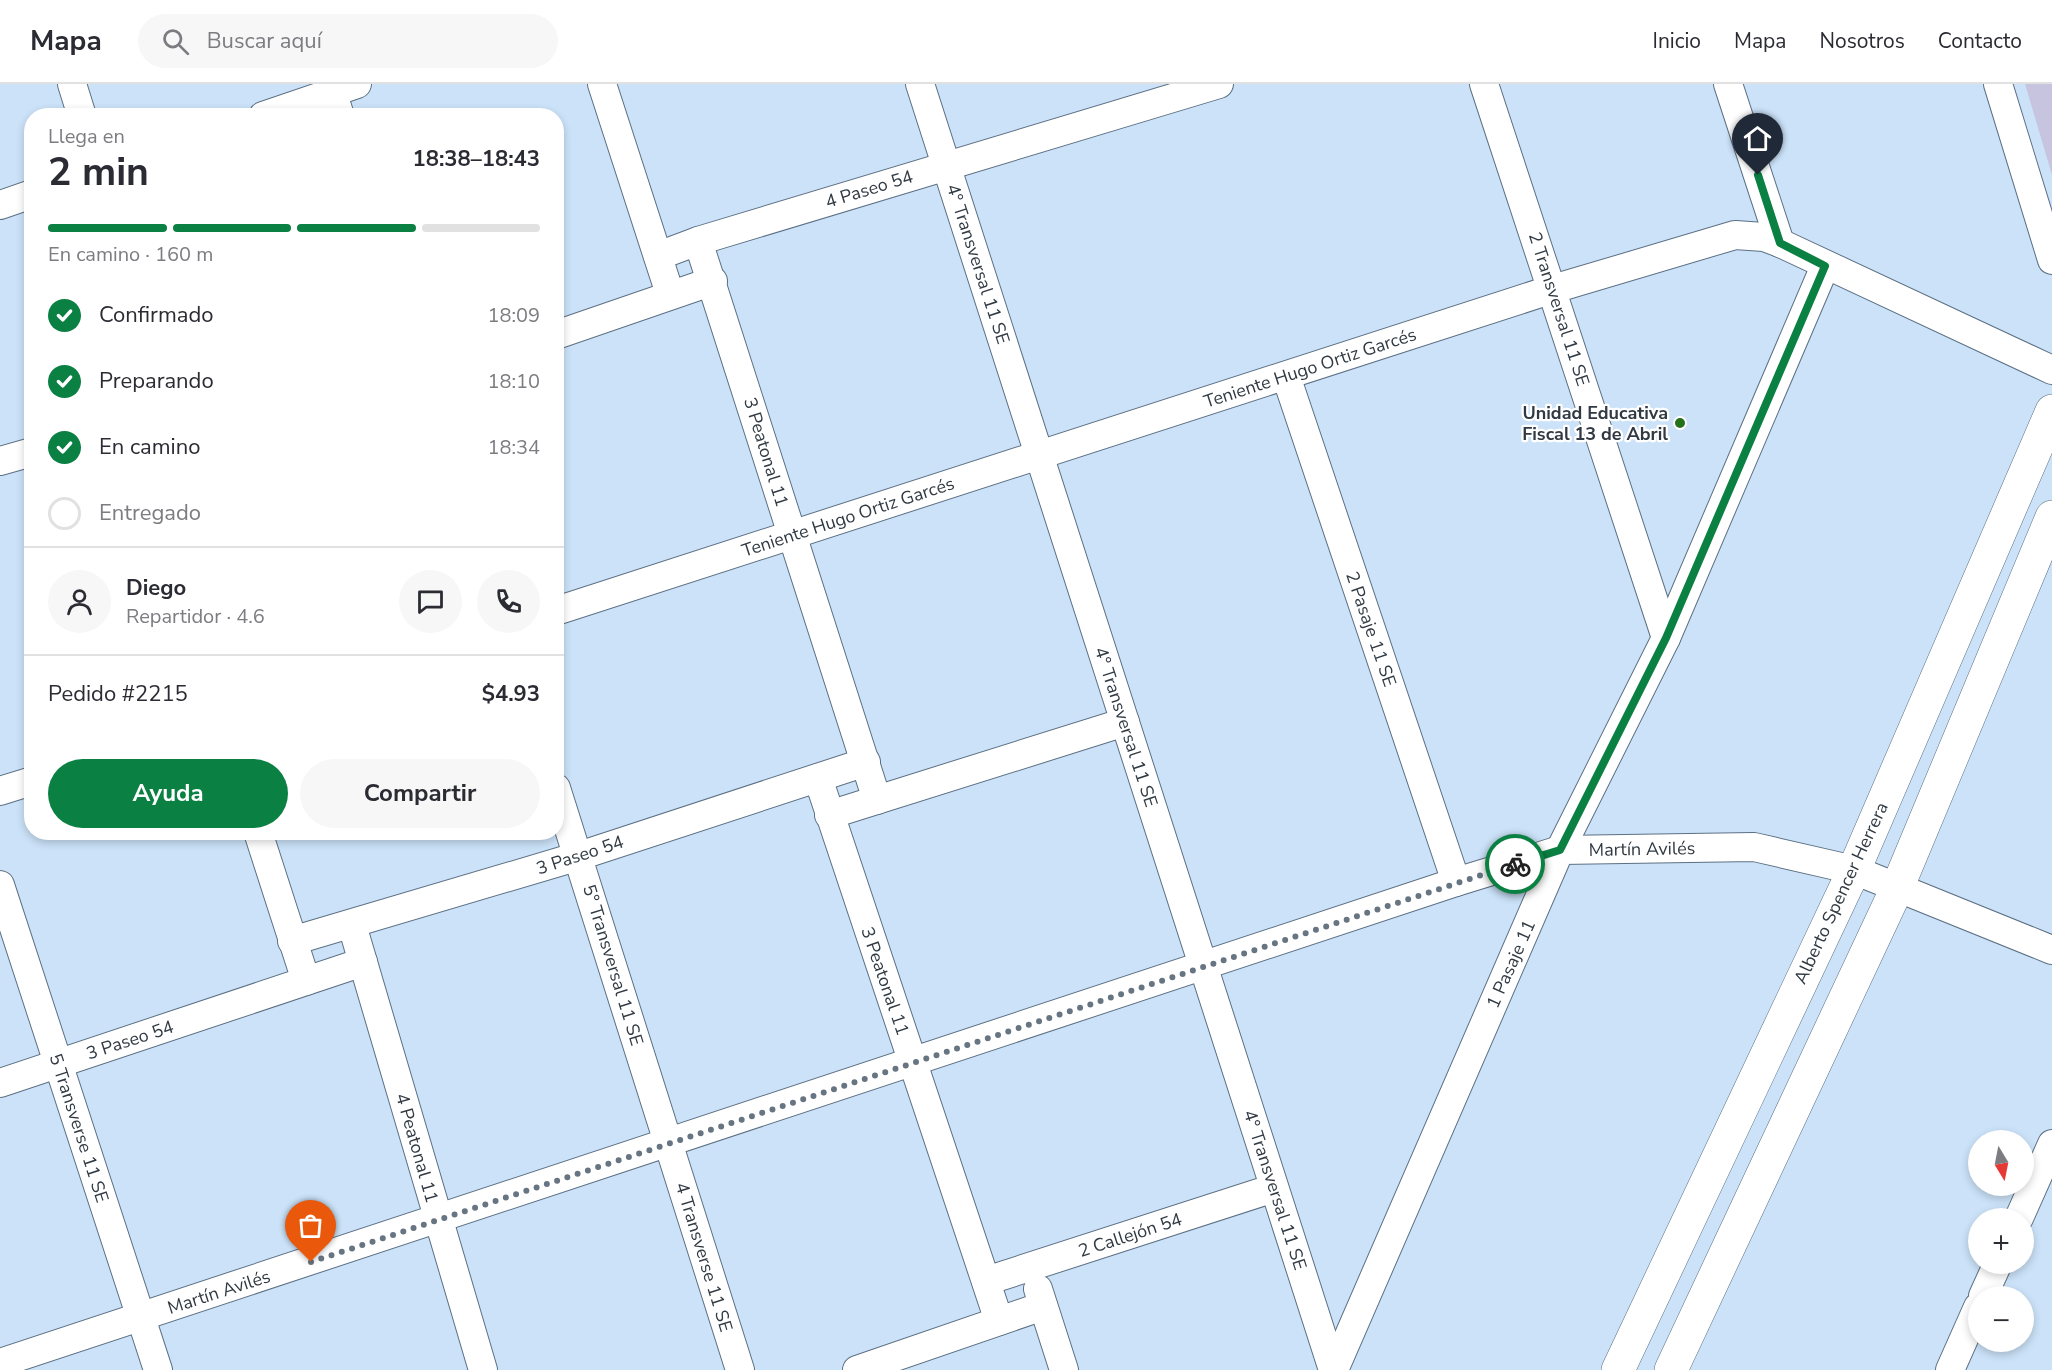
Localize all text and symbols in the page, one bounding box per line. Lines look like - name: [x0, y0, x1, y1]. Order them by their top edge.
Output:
- search box: [138, 14, 558, 68]
- text: Mapa: [30, 22, 102, 60]
- icon: search: [159, 25, 192, 58]
- text: Buscar aquí: [207, 26, 322, 56]
- text: Inicio: [1653, 27, 1701, 55]
- text: Mapa: [1734, 27, 1786, 55]
- text: Nosotros: [1819, 27, 1905, 55]
- text: Contacto: [1938, 27, 2022, 55]
- pin: [1732, 113, 1783, 175]
- icon: home: [1741, 122, 1774, 155]
- text: Llega en: [48, 123, 125, 150]
- text: 18:38–18:43: [412, 144, 540, 174]
- text: 2 min: [48, 146, 149, 199]
- street label: 4 Paseo 54: [822, 164, 916, 214]
- street label: 4° Transversal 11 SE: [941, 181, 1015, 347]
- street label: 2 Transversal 11 SE: [1523, 229, 1595, 389]
- text: En camino · 160 m: [48, 241, 213, 268]
- icon: check: [48, 299, 81, 332]
- text: Confirmado: [99, 300, 214, 330]
- text: 18:09: [487, 302, 540, 329]
- street label: Teniente Hugo Ortiz Garcés: [1201, 322, 1419, 414]
- icon: check: [48, 365, 81, 398]
- text: Preparando: [99, 366, 214, 396]
- text: 18:10: [487, 368, 540, 395]
- street label: 3 Peatonal 11: [738, 394, 794, 510]
- place label: Unidad Educativa Fiscal 13 de Abril: [1522, 401, 1668, 446]
- marker: Unidad Educativa Fiscal 13 de Abril: [1673, 416, 1687, 430]
- icon: check: [48, 431, 81, 464]
- text: En camino: [99, 432, 200, 462]
- text: 18:34: [487, 434, 540, 461]
- street label: Teniente Hugo Ortiz Garcés: [739, 471, 957, 563]
- text: Entregado: [99, 498, 201, 528]
- street label: 2 Pasaje 11 SE: [1340, 568, 1402, 690]
- button: person: [48, 570, 111, 633]
- button: chat: [399, 570, 462, 633]
- button: phone: [477, 570, 540, 633]
- text: Diego: [126, 573, 186, 603]
- text: Repartidor · 4.6: [126, 603, 265, 630]
- street label: 4° Transversal 11 SE: [1089, 644, 1163, 810]
- text: Pedido #2215: [48, 679, 188, 709]
- text: $4.93: [482, 679, 540, 709]
- button: Ayuda: [48, 759, 288, 828]
- button: Compartir: [300, 759, 540, 828]
- street label: Alberto Spencer Herrera: [1788, 798, 1894, 988]
- street label: 3 Paseo 54: [533, 830, 627, 880]
- courier: [1485, 834, 1545, 894]
- street label: Martín Avilés: [1588, 836, 1696, 862]
- icon: bike: [1499, 848, 1532, 881]
- street label: 5° Transversal 11 SE: [577, 882, 649, 1048]
- street label: 1 Pasaje 11: [1481, 916, 1541, 1012]
- street label: 3 Peatonal 11: [855, 924, 915, 1038]
- street label: 3 Paseo 54: [83, 1015, 177, 1065]
- street label: 5 Transverse 11 SE: [44, 1050, 114, 1206]
- street label: 4 Peatonal 11: [390, 1090, 444, 1206]
- street label: 4° Transversal 11 SE: [1238, 1107, 1312, 1273]
- north arrow: [1968, 1130, 2034, 1196]
- map controls: [1968, 1130, 2034, 1352]
- street label: 4 Transverse 11 SE: [670, 1179, 738, 1335]
- pin: [285, 1200, 336, 1262]
- street label: 2 Callejón 54: [1075, 1207, 1185, 1263]
- button: +: [1968, 1208, 2034, 1274]
- icon: bag: [294, 1209, 327, 1242]
- street label: Martín Avilés: [165, 1264, 273, 1320]
- button: −: [1968, 1286, 2034, 1352]

